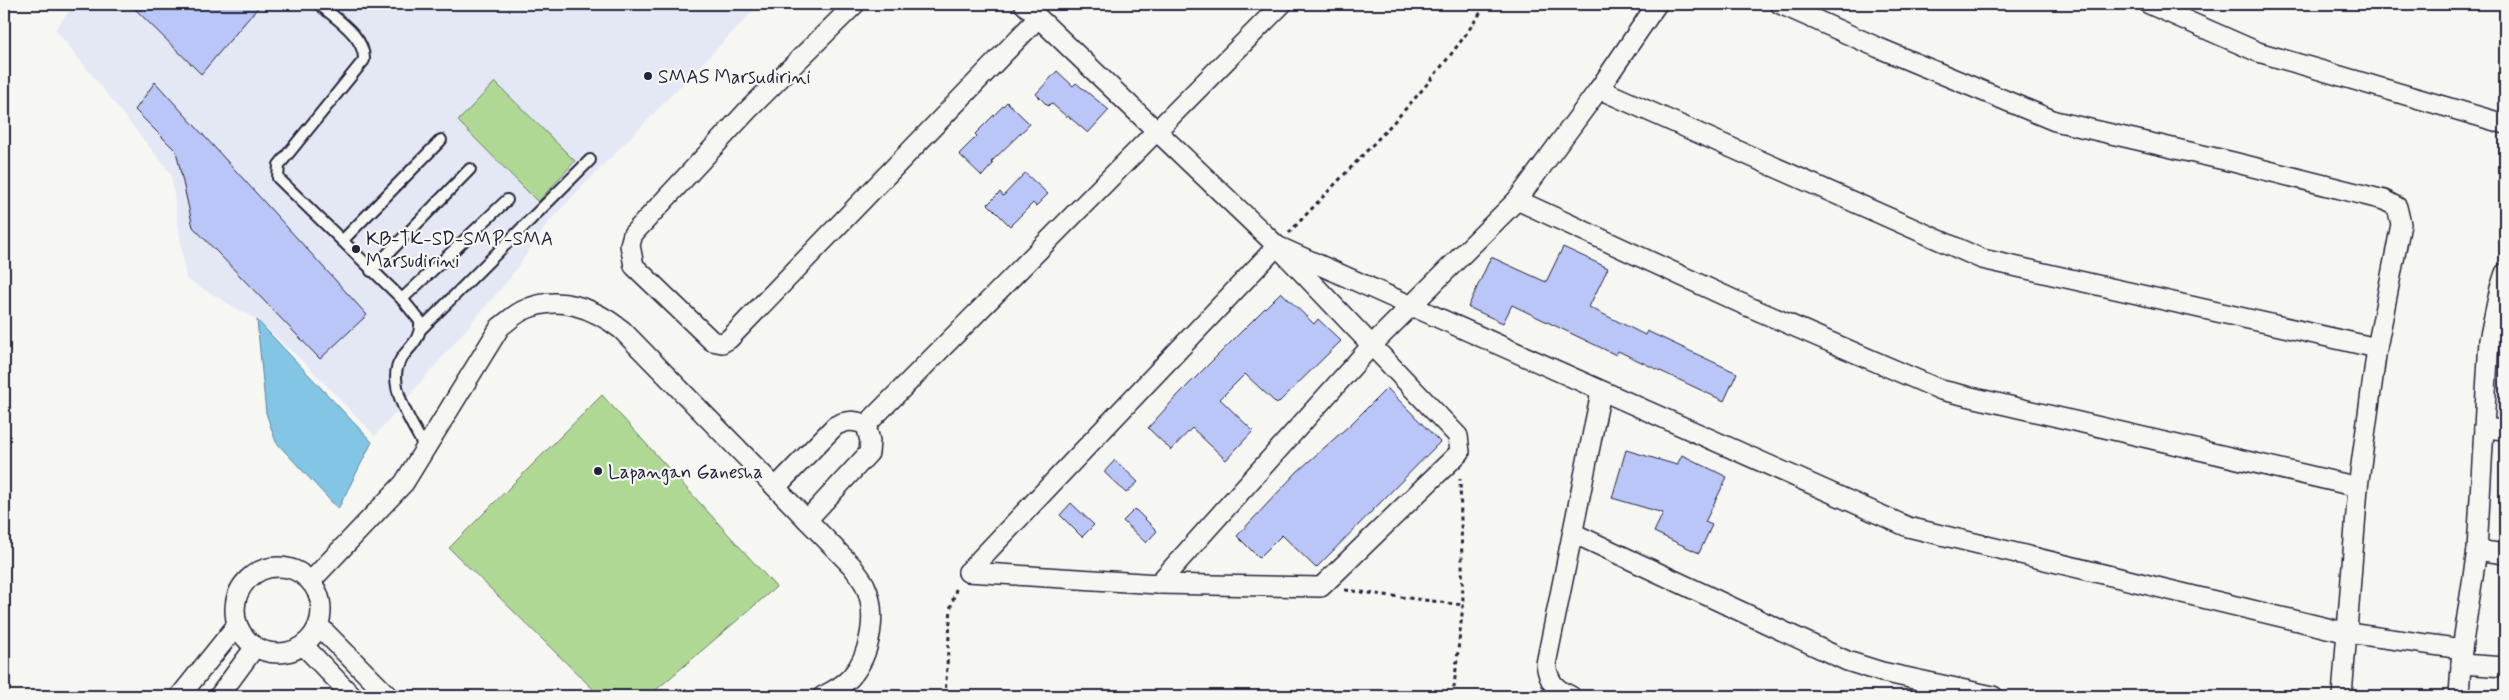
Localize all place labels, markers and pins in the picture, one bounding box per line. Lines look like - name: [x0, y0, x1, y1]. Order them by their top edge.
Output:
- place label: SMAS Marsudirini: [658, 65, 811, 90]
- marker: SMAS Marsudirini: [642, 70, 654, 82]
- place label: KB-TK-SD-SMP-SMA Marsudirini: [366, 227, 553, 274]
- marker: KB-TK-SD-SMP-SMA Marsudirini: [350, 243, 362, 255]
- place label: Lapangan Ganesha: [608, 460, 763, 486]
- marker: Lapangan Ganesha: [592, 465, 604, 477]

